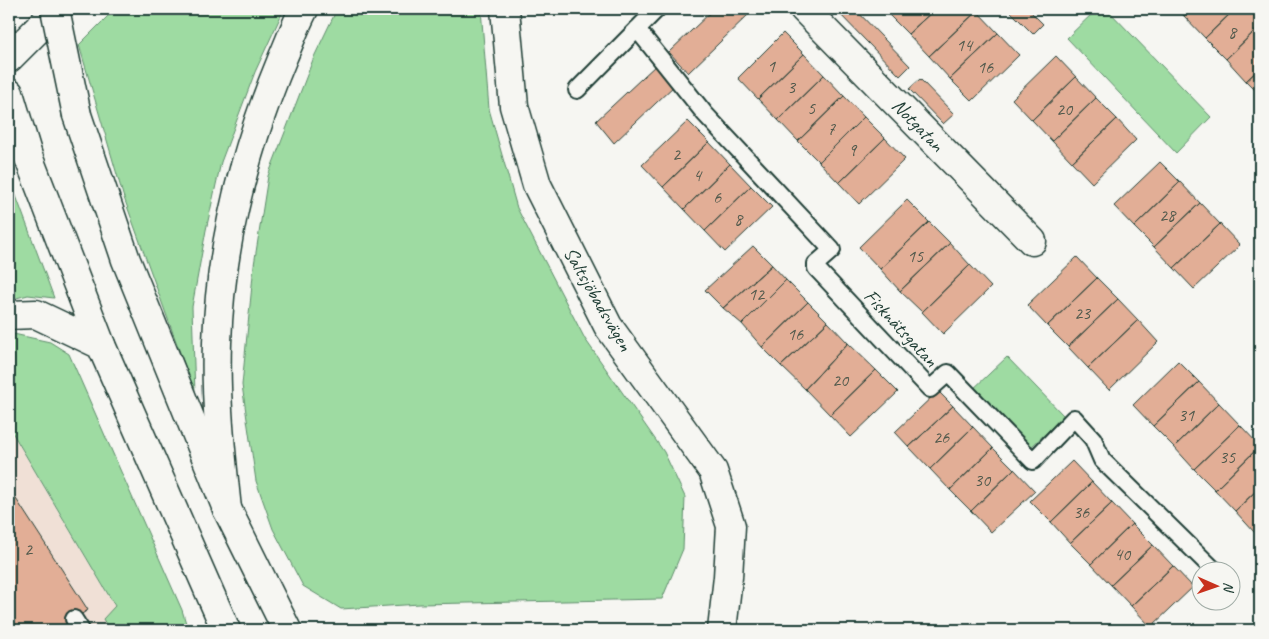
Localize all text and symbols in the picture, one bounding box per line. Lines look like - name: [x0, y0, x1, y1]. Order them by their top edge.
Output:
- house number: 8: [1228, 21, 1238, 43]
- house number: 14: [956, 34, 974, 56]
- house number: 1: [767, 55, 776, 77]
- house number: 16: [977, 56, 994, 78]
- house number: 3: [787, 76, 797, 98]
- street label: Notgatan: [887, 93, 950, 158]
- house number: 5: [807, 97, 816, 119]
- house number: 20: [1056, 98, 1074, 120]
- house number: 7: [827, 118, 836, 140]
- house number: 9: [848, 139, 858, 161]
- house number: 2: [672, 143, 682, 165]
- house number: 4: [693, 164, 703, 186]
- house number: 6: [713, 186, 722, 208]
- house number: 28: [1159, 204, 1177, 226]
- house number: 8: [734, 208, 744, 230]
- street label: Saltsjöbadsvägen: [558, 242, 638, 356]
- house number: 15: [907, 245, 924, 267]
- house number: 12: [748, 283, 766, 305]
- street label: Fisknätsgatan: [859, 284, 944, 373]
- house number: 23: [1074, 302, 1092, 324]
- house number: 16: [787, 323, 804, 345]
- house number: 20: [832, 369, 850, 391]
- house number: 31: [1178, 404, 1195, 426]
- house number: 26: [933, 426, 950, 448]
- house number: 35: [1219, 446, 1236, 468]
- house number: 30: [974, 469, 992, 491]
- house number: 36: [1073, 501, 1090, 523]
- house number: 2: [24, 538, 34, 560]
- house number: 40: [1114, 543, 1132, 565]
- north arrow: [1192, 562, 1242, 612]
- text: N: [1220, 582, 1237, 593]

